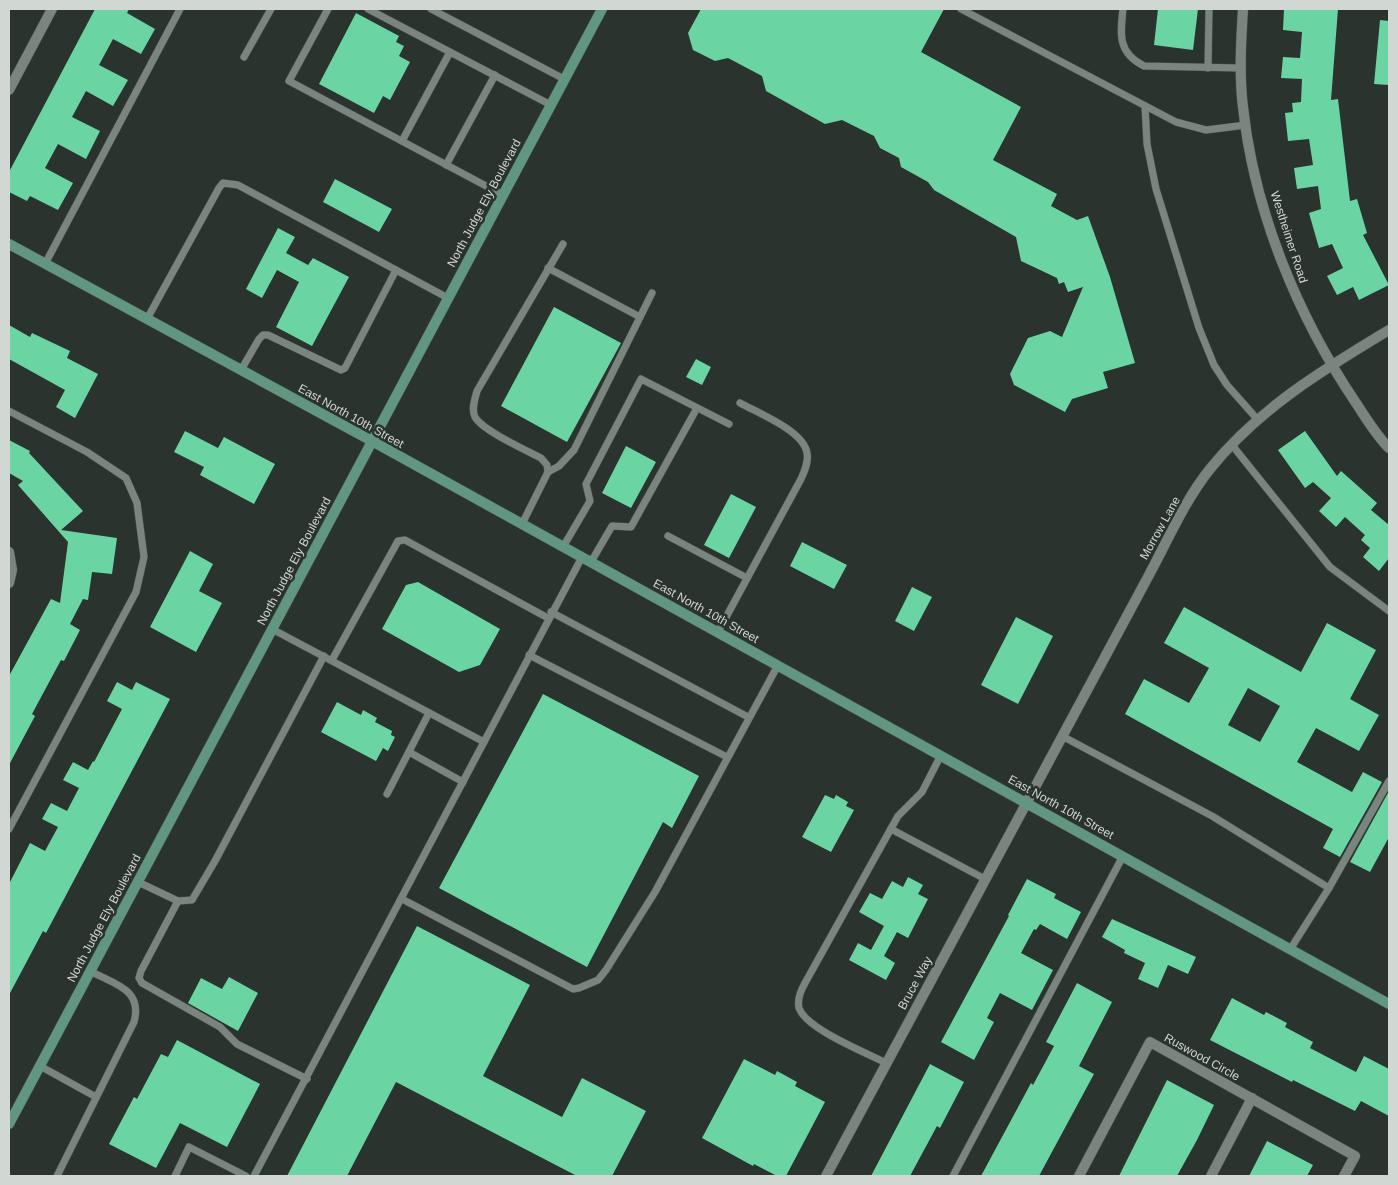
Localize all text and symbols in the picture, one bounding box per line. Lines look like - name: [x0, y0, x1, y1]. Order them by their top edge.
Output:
- street label: North Judge Ely Boulevard: [444, 137, 524, 269]
- street label: Westheimer Road: [1268, 189, 1310, 285]
- street label: East North 10th Street: [296, 381, 407, 451]
- street label: Morrow Lane: [1137, 494, 1183, 562]
- street label: North Judge Ely Boulevard: [254, 495, 334, 627]
- street label: East North 10th Street: [651, 576, 762, 646]
- street label: East North 10th Street: [1006, 772, 1117, 842]
- street label: North Judge Ely Boulevard: [64, 852, 144, 984]
- street label: Bruce Way: [895, 954, 935, 1012]
- street label: Ruswood Circle: [1162, 1031, 1242, 1084]

